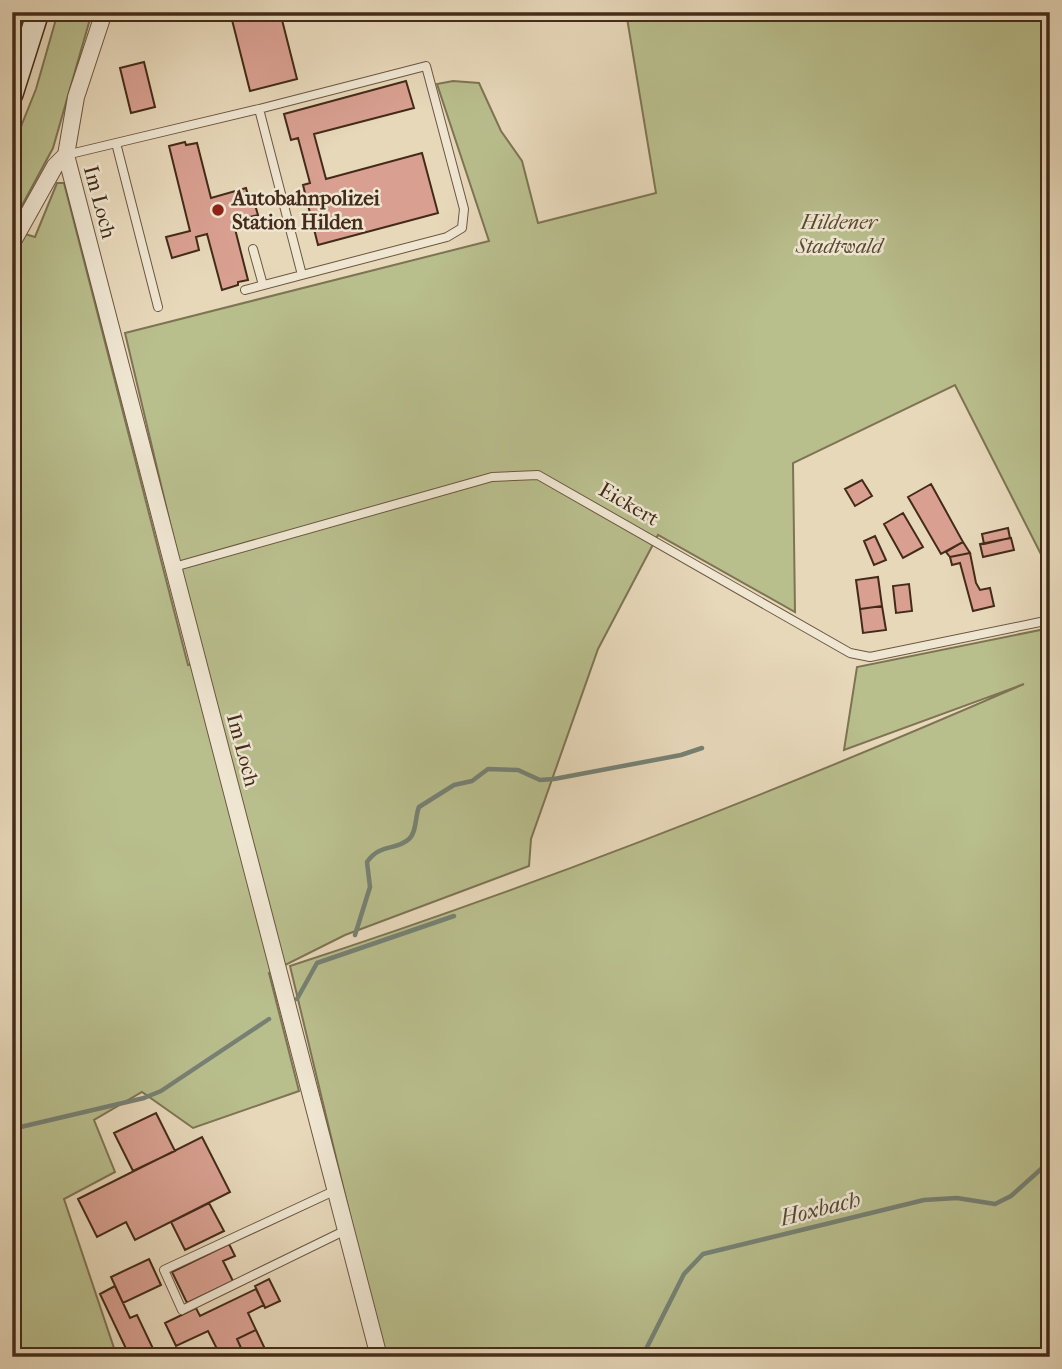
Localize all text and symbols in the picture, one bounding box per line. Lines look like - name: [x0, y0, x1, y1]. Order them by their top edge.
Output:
- street label: Im Loch: [79, 163, 121, 241]
- place label: Autobahnpolizei Station Hilden: [230, 186, 381, 234]
- marker: Autobahnpolizei Station Hilden: [210, 202, 226, 218]
- park label: Hildener Stadtwald: [795, 210, 885, 258]
- street label: Eickert: [595, 477, 664, 531]
- street label: Im Loch: [222, 711, 264, 789]
- water label: Hoxbach: [776, 1185, 863, 1232]

